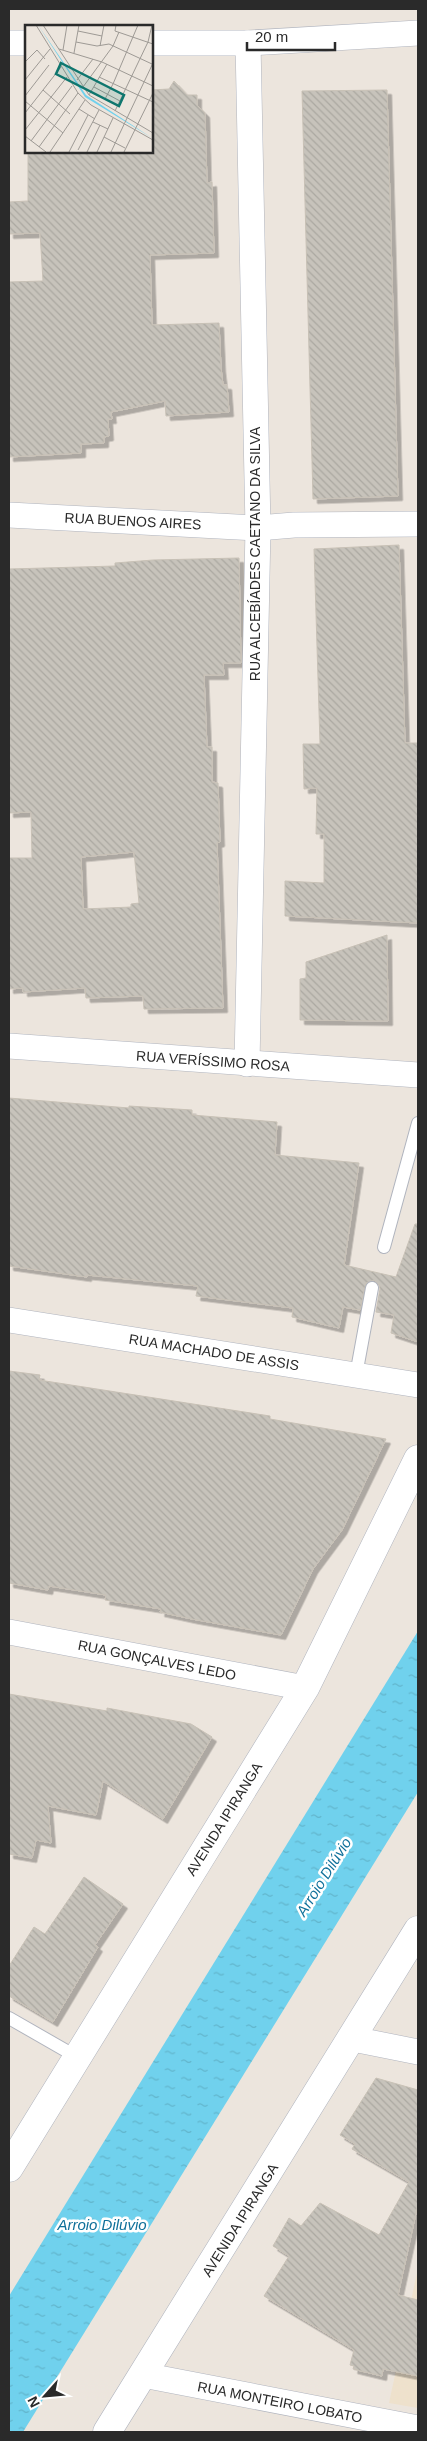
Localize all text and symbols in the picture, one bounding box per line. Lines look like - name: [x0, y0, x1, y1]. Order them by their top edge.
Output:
- scale bar: [247, 20, 334, 52]
- inset map: [25, 25, 152, 152]
- text: 20 m: [255, 28, 288, 45]
- street label: RUA ALCEBÍADES CAETANO DA SILVA: [247, 426, 263, 681]
- street label: RUA BUENOS AIRES: [64, 509, 202, 533]
- street label: RUA VERÍSSIMO ROSA: [136, 1048, 291, 1074]
- street label: RUA MACHADO DE ASSIS: [128, 1331, 300, 1373]
- street label: RUA GONÇALVES LEDO: [77, 1637, 238, 1683]
- street label: AVENIDA IPIRANGA: [183, 1759, 266, 1879]
- water label: Arroio Dilúvio: [292, 1834, 354, 1920]
- street label: AVENIDA IPIRANGA: [199, 2160, 282, 2280]
- water label: Arroio Dilúvio: [56, 2216, 147, 2233]
- north arrow: [20, 2371, 70, 2421]
- street label: RUA MONTEIRO LOBATO: [196, 2378, 364, 2426]
- text: N: [24, 2394, 43, 2410]

